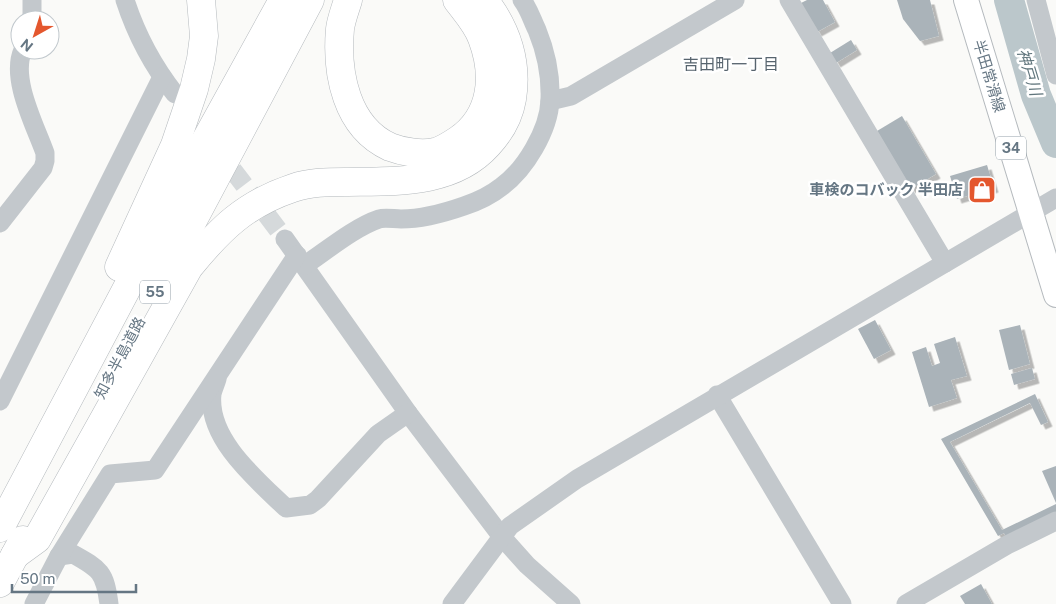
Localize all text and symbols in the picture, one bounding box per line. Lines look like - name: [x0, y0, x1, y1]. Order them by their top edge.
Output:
- north arrow: [10, 10, 60, 60]
- text: N: [18, 35, 36, 55]
- street label: 半田常滑線: [970, 37, 1009, 114]
- water label: 神戸川: [1013, 46, 1046, 100]
- district label: 吉田町一丁目: [683, 55, 779, 74]
- road number: 34: [996, 136, 1026, 160]
- shop icon: 車検のコバック 半田店: [967, 175, 997, 205]
- place label: 車検のコバック 半田店: [810, 181, 963, 198]
- road number: 55: [140, 280, 170, 304]
- street label: 知多半島道路: [91, 314, 148, 401]
- scale bar: [12, 562, 136, 594]
- text: 50 m: [20, 570, 55, 587]

